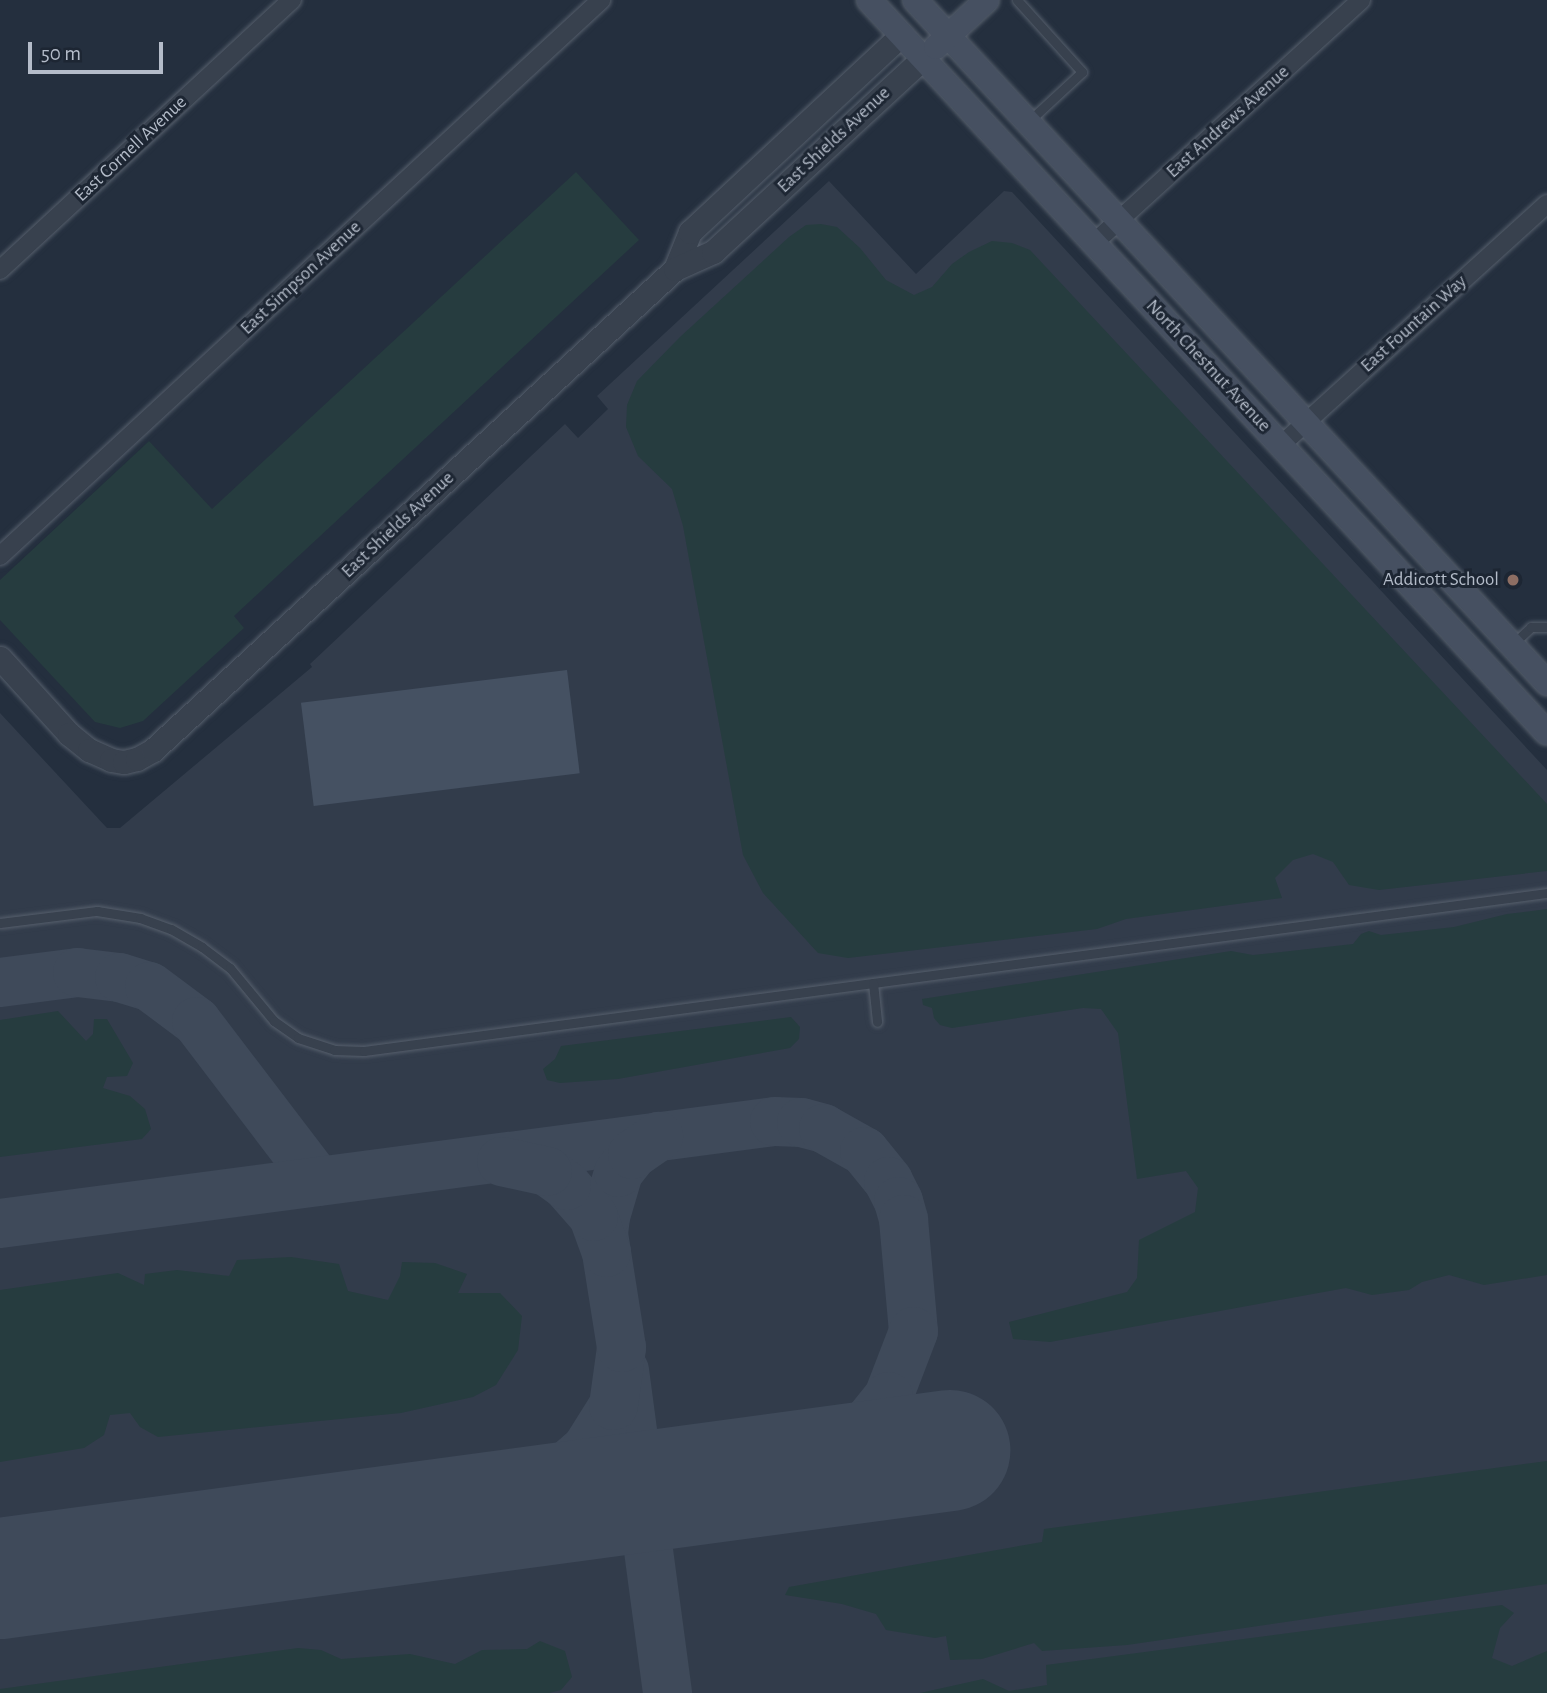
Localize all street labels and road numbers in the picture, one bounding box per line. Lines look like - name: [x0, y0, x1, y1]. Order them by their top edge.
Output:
- street label: East Andrews Avenue: [1162, 61, 1294, 183]
- street label: East Shields Avenue: [773, 82, 895, 198]
- street label: East Cornell Avenue: [70, 91, 192, 207]
- street label: East Simpson Avenue: [236, 216, 366, 340]
- street label: East Fountain Way: [1356, 270, 1472, 378]
- street label: North Chestnut Avenue: [1141, 295, 1275, 437]
- street label: East Shields Avenue: [337, 467, 459, 583]

